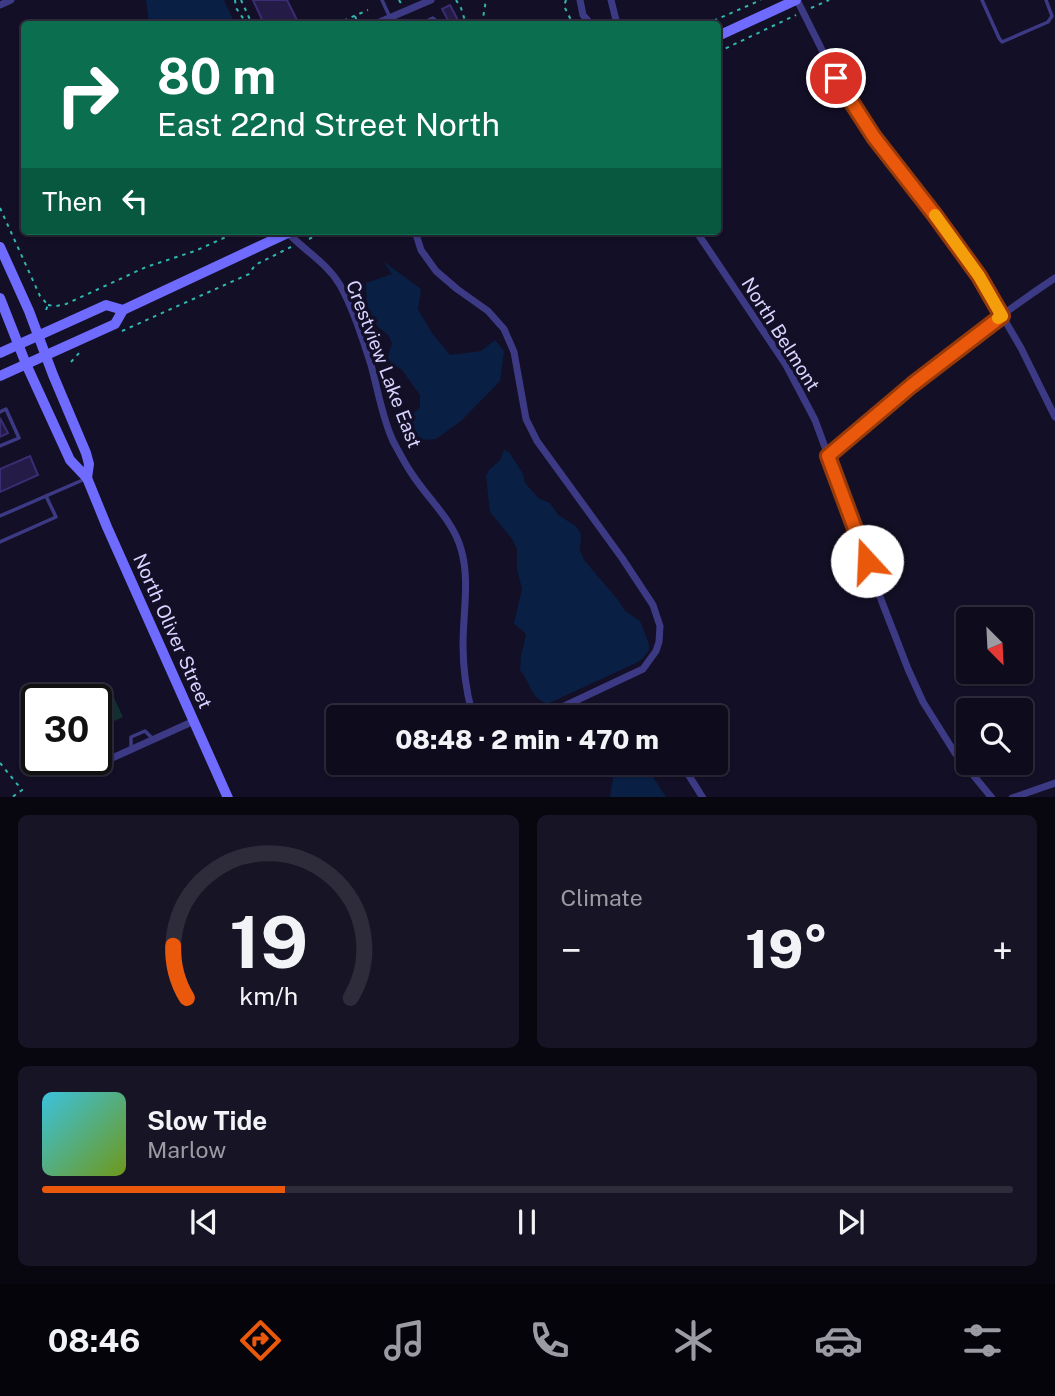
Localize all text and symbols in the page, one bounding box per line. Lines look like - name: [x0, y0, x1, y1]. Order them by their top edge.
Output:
- text: 80 m: [157, 47, 276, 105]
- pin: [806, 48, 866, 108]
- icon: right: [42, 49, 133, 140]
- icon: arrive: [817, 59, 855, 97]
- text: East 22nd Street North: [157, 106, 500, 143]
- icon: left: [116, 182, 154, 220]
- text: Then: [42, 186, 102, 217]
- street label: North Belmont: [737, 273, 825, 395]
- street label: Crestview Lake East: [342, 277, 426, 451]
- position arrow: [830, 524, 904, 598]
- street label: North Oliver Street: [129, 550, 217, 712]
- north arrow: [956, 607, 1032, 684]
- map controls: [956, 607, 1033, 775]
- speed limit sign: 30: [21, 684, 112, 775]
- button: search: [956, 698, 1033, 775]
- text: 08:48 · 2 min · 470 m: [395, 724, 659, 755]
- text: Climate: [561, 884, 643, 911]
- text: 19: [229, 899, 308, 984]
- text: 19°: [745, 919, 828, 980]
- text: −: [561, 928, 582, 973]
- text: +: [992, 928, 1013, 973]
- text: km/h: [239, 980, 298, 1010]
- text: Slow Tide: [147, 1105, 267, 1136]
- text: Marlow: [147, 1136, 226, 1163]
- icon: previous: [185, 1203, 223, 1241]
- icon: pause: [508, 1203, 546, 1241]
- icon: next: [832, 1203, 870, 1241]
- icon: directions: [236, 1316, 285, 1365]
- icon: music: [380, 1316, 429, 1365]
- icon: phone: [525, 1316, 574, 1365]
- icon: climate: [669, 1316, 718, 1365]
- icon: car: [814, 1316, 863, 1365]
- icon: filters: [958, 1316, 1007, 1365]
- text: 08:46: [48, 1322, 140, 1359]

